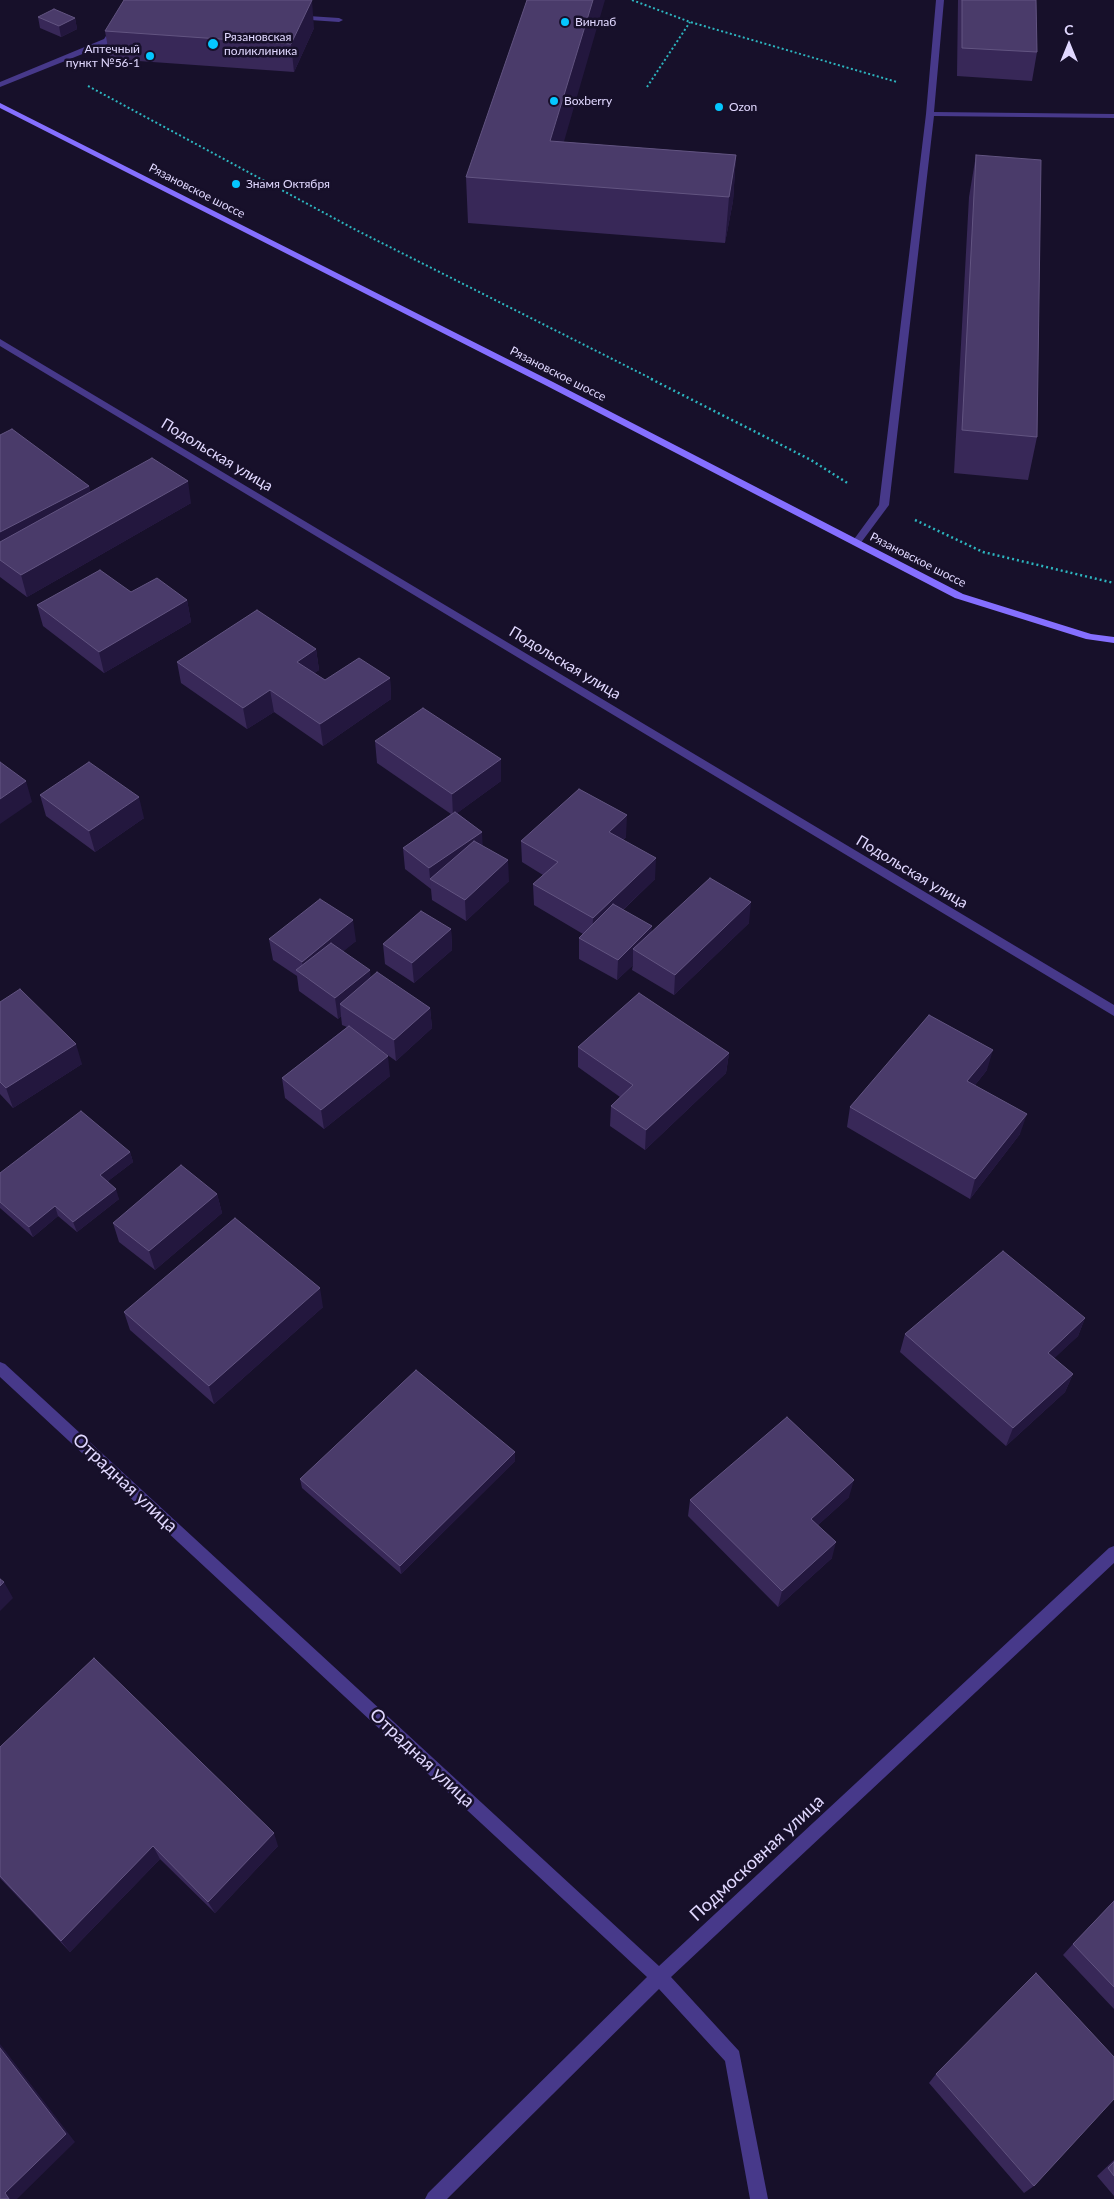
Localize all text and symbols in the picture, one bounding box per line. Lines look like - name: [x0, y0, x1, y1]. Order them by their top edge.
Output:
- place label: Винлаб: [575, 15, 616, 29]
- marker: Винлаб: [559, 16, 571, 28]
- north arrow: [1044, 20, 1094, 70]
- text: С: [1064, 21, 1074, 38]
- place label: Рязановская поликлиника: [224, 30, 297, 58]
- marker: Рязановская поликлиника: [206, 37, 220, 51]
- place label: Аптечный пункт №56-1: [66, 42, 140, 70]
- marker: Аптечный пункт №56-1: [144, 50, 156, 62]
- place label: Boxberry: [564, 94, 612, 108]
- marker: Boxberry: [548, 95, 560, 107]
- place label: Ozon: [729, 100, 757, 114]
- marker: Ozon: [713, 101, 725, 113]
- street label: Рязановское шоссе: [147, 161, 247, 221]
- place label: Знамя Октября: [246, 177, 330, 191]
- marker: Знамя Октября: [230, 178, 242, 190]
- street label: Рязановское шоссе: [508, 344, 608, 404]
- street label: Подольская улица: [158, 415, 276, 495]
- street label: Рязановское шоссе: [868, 530, 968, 590]
- street label: Подольская улица: [506, 623, 624, 703]
- street label: Подольская улица: [853, 832, 971, 912]
- street label: Отрадная улица: [68, 1429, 182, 1537]
- street label: Отрадная улица: [365, 1704, 479, 1812]
- street label: Подмосковная улица: [686, 1790, 828, 1926]

